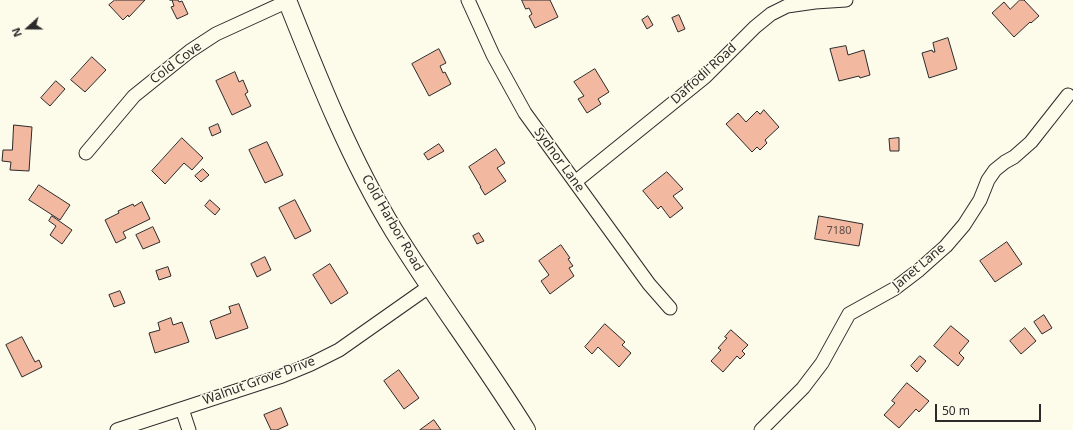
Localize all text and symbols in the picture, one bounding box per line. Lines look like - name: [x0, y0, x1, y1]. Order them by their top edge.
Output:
- north arrow: [8, 8, 48, 48]
- text: N: [8, 26, 25, 39]
- street label: Cold Cove: [147, 39, 205, 87]
- street label: Daffodil Road: [668, 40, 740, 108]
- street label: Sydnor Lane: [530, 125, 588, 195]
- street label: Cold Harbor Road: [358, 172, 426, 274]
- house number: 7180: [826, 224, 852, 238]
- street label: Janet Lane: [890, 241, 948, 293]
- street label: Walnut Grove Drive: [201, 353, 317, 409]
- scale bar: [937, 396, 1043, 422]
- text: 50 m: [942, 402, 970, 419]

